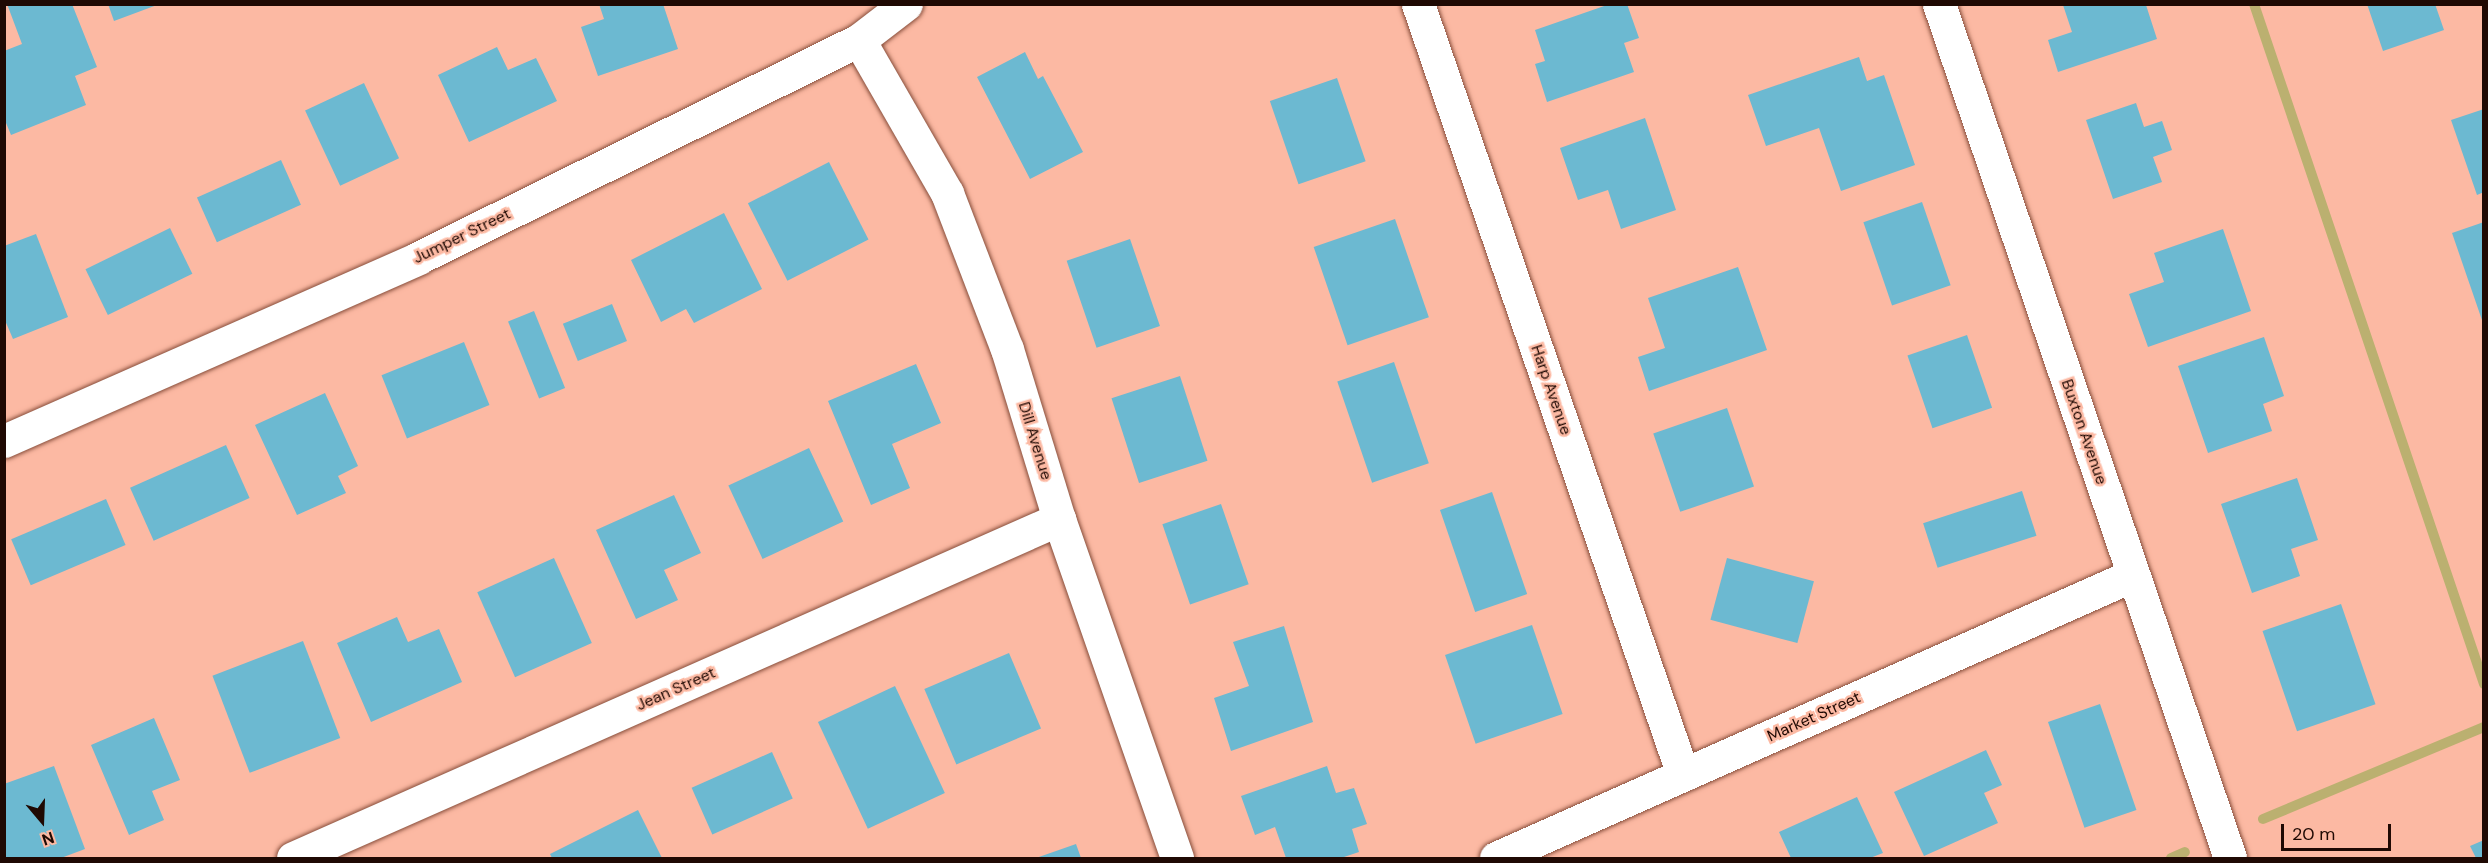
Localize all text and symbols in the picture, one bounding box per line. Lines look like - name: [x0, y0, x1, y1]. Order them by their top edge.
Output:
- street label: Jumper Street: [410, 204, 514, 268]
- street label: Harp Avenue: [1527, 342, 1575, 438]
- street label: Buxton Avenue: [2057, 377, 2111, 487]
- street label: Dill Avenue: [1014, 400, 1056, 482]
- street label: Jean Street: [633, 663, 719, 715]
- street label: Market Street: [1764, 688, 1864, 746]
- north arrow: [12, 791, 72, 851]
- scale bar: [2284, 812, 2394, 850]
- text: 20 m: [2292, 822, 2335, 846]
- text: N: [39, 827, 57, 850]

